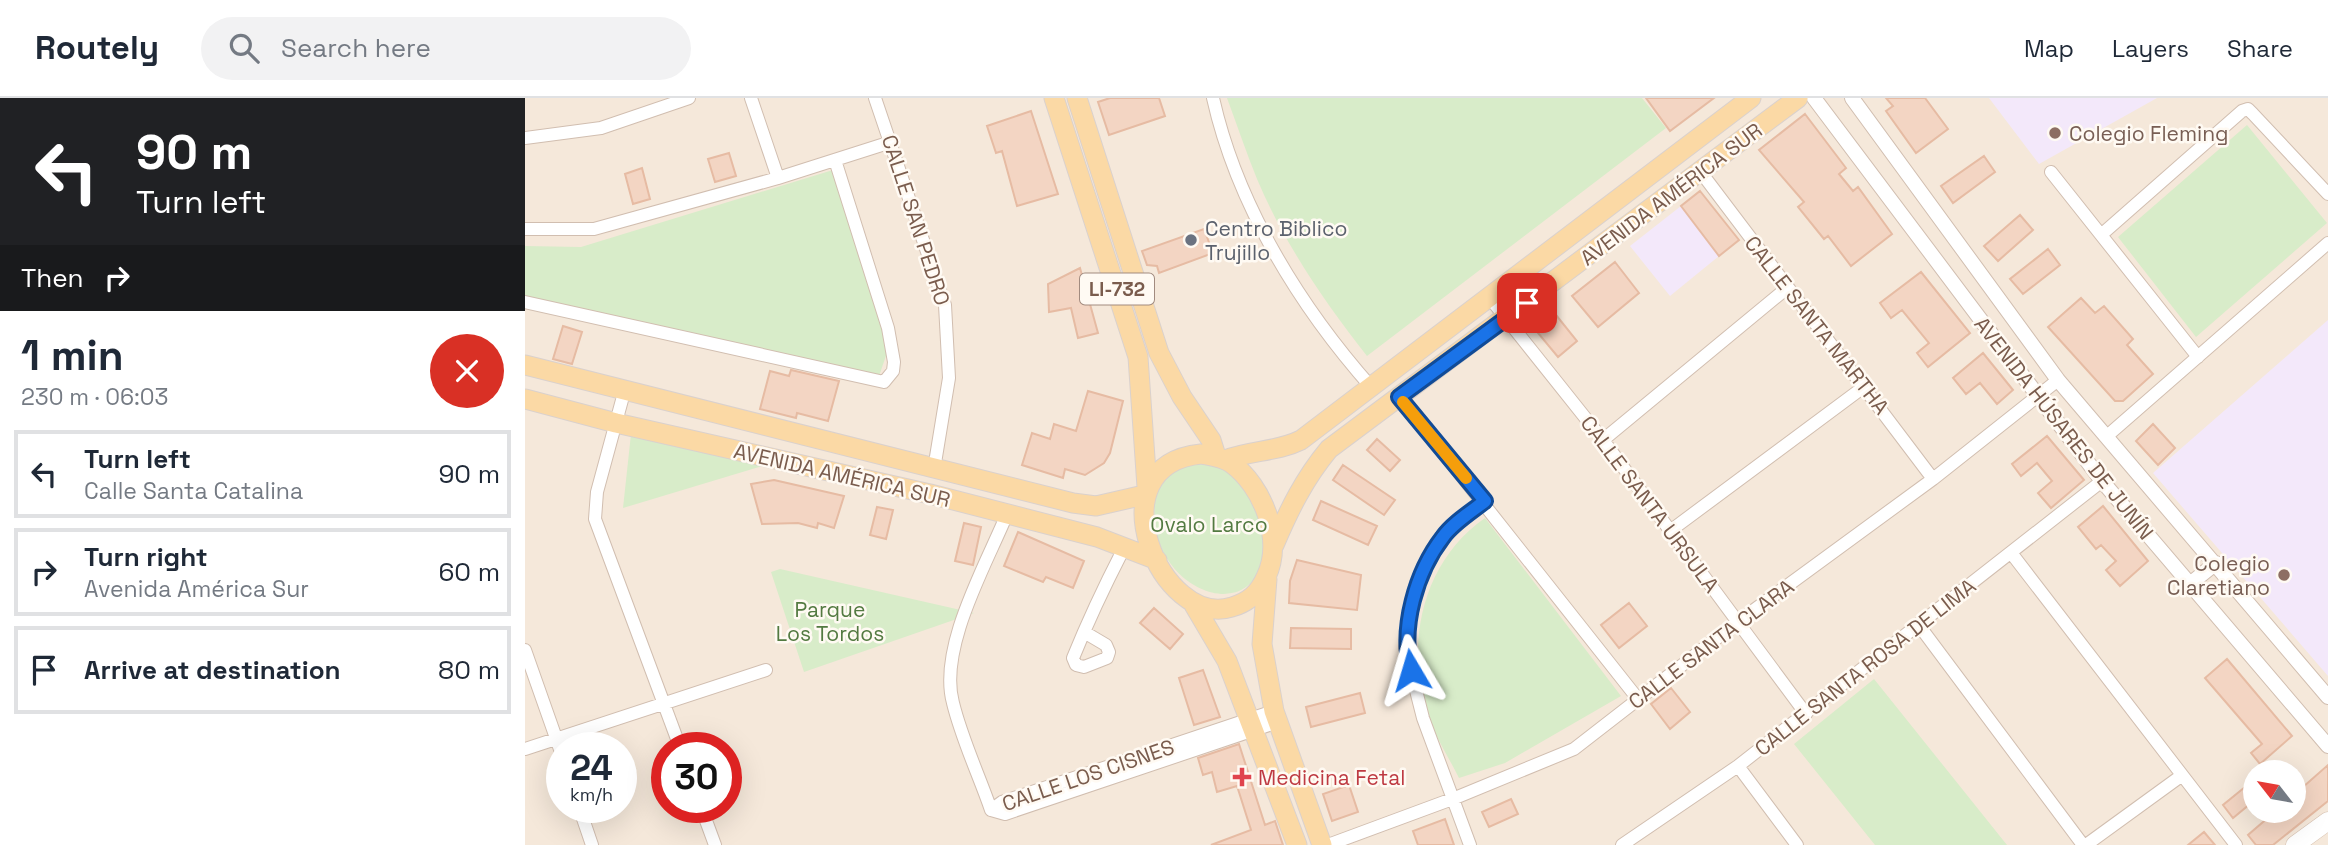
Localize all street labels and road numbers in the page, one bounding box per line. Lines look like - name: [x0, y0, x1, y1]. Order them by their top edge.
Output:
- street label: AVENIDA AMÉRICA SUR: [1575, 117, 1767, 271]
- street label: CALLE SAN PEDRO: [876, 131, 956, 309]
- street label: CALLE SANTA MARTHA: [1739, 230, 1895, 420]
- road number: LI-732: [1080, 274, 1154, 304]
- street label: AVENIDA HÚSARES DE JUNÍN: [1968, 311, 2160, 545]
- street label: CALLE SANTA URSULA: [1575, 410, 1725, 598]
- street label: AVENIDA AMÉRICA SUR: [731, 437, 953, 513]
- street label: CALLE SANTA ROSA DE LIMA: [1749, 572, 1981, 762]
- street label: CALLE SANTA CLARA: [1623, 573, 1799, 715]
- street label: CALLE LOS CISNES: [998, 733, 1178, 817]

